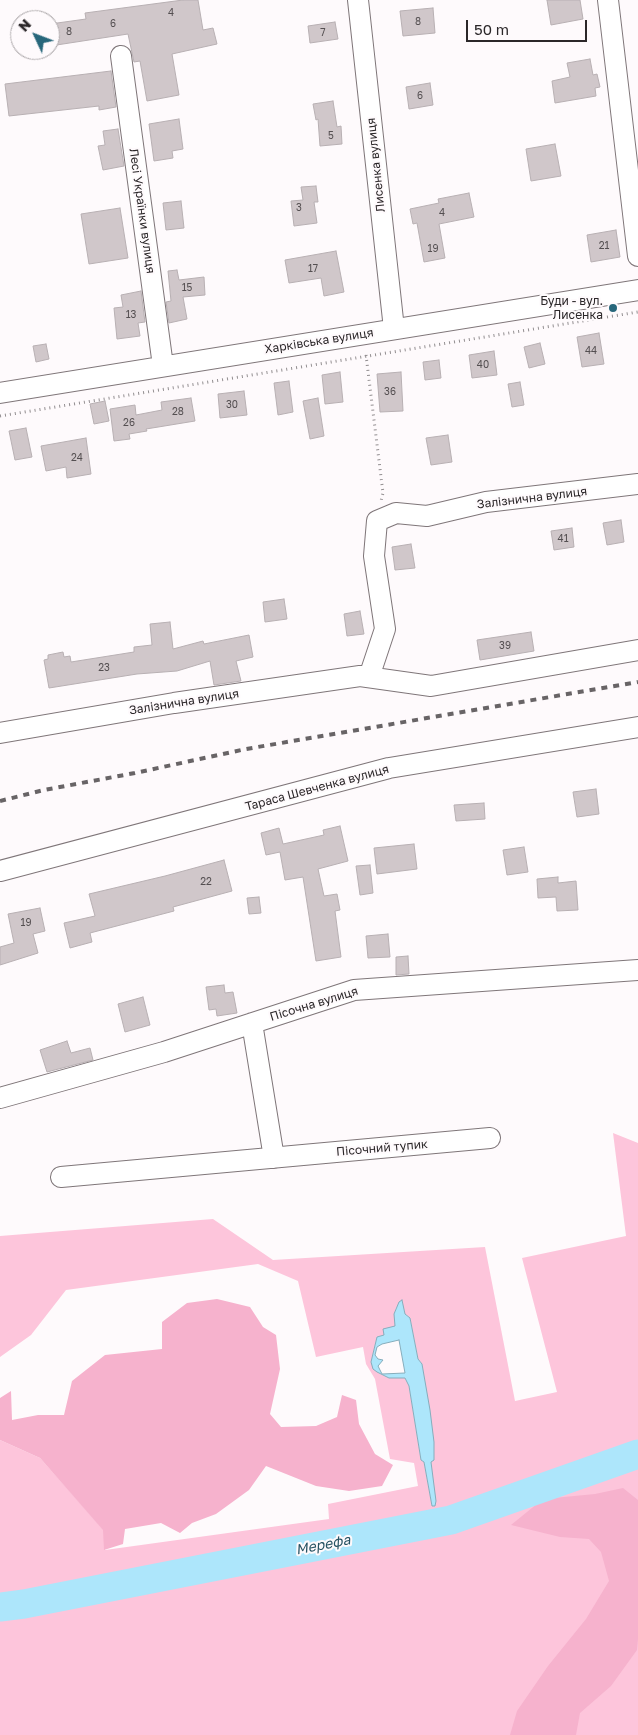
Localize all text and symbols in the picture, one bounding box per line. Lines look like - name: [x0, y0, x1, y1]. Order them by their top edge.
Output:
- house number: 4: [168, 7, 174, 19]
- north arrow: [10, 10, 60, 60]
- scale bar: [468, 10, 589, 42]
- text: N: [15, 15, 34, 35]
- house number: 8: [415, 16, 421, 28]
- house number: 6: [110, 18, 116, 30]
- text: 50 m: [474, 20, 509, 38]
- house number: 8: [66, 26, 72, 38]
- house number: 7: [320, 27, 326, 39]
- house number: 6: [417, 90, 423, 102]
- street label: Лисенка вулиця: [364, 117, 388, 213]
- house number: 5: [328, 130, 334, 142]
- street label: Лесі Українки вулиця: [126, 147, 158, 275]
- house number: 3: [296, 202, 302, 214]
- house number: 4: [439, 207, 445, 219]
- house number: 21: [599, 240, 609, 252]
- house number: 19: [428, 243, 438, 255]
- house number: 17: [308, 263, 318, 275]
- house number: 15: [182, 282, 192, 294]
- place label: Буди - вул. Лисенка: [540, 294, 603, 322]
- marker: Буди - вул. Лисенка: [607, 302, 619, 314]
- house number: 13: [126, 309, 136, 321]
- street label: Харківська вулиця: [264, 325, 374, 357]
- house number: 44: [585, 345, 597, 357]
- house number: 40: [477, 359, 489, 371]
- house number: 36: [384, 386, 396, 398]
- house number: 30: [226, 399, 238, 411]
- house number: 28: [172, 406, 184, 418]
- house number: 26: [123, 417, 135, 429]
- house number: 24: [71, 452, 83, 464]
- street label: Залізнична вулиця: [476, 484, 588, 512]
- house number: 41: [558, 533, 568, 545]
- house number: 39: [499, 640, 511, 652]
- house number: 23: [98, 662, 110, 674]
- street label: Залізнична вулиця: [128, 686, 240, 718]
- street label: Тараса Шевченка вулиця: [244, 762, 390, 814]
- house number: 22: [200, 876, 212, 888]
- house number: 19: [21, 917, 31, 929]
- street label: Пісочна вулиця: [268, 984, 360, 1024]
- street label: Пісочний тупик: [336, 1137, 428, 1159]
- water label: Мерефа: [294, 1531, 352, 1559]

